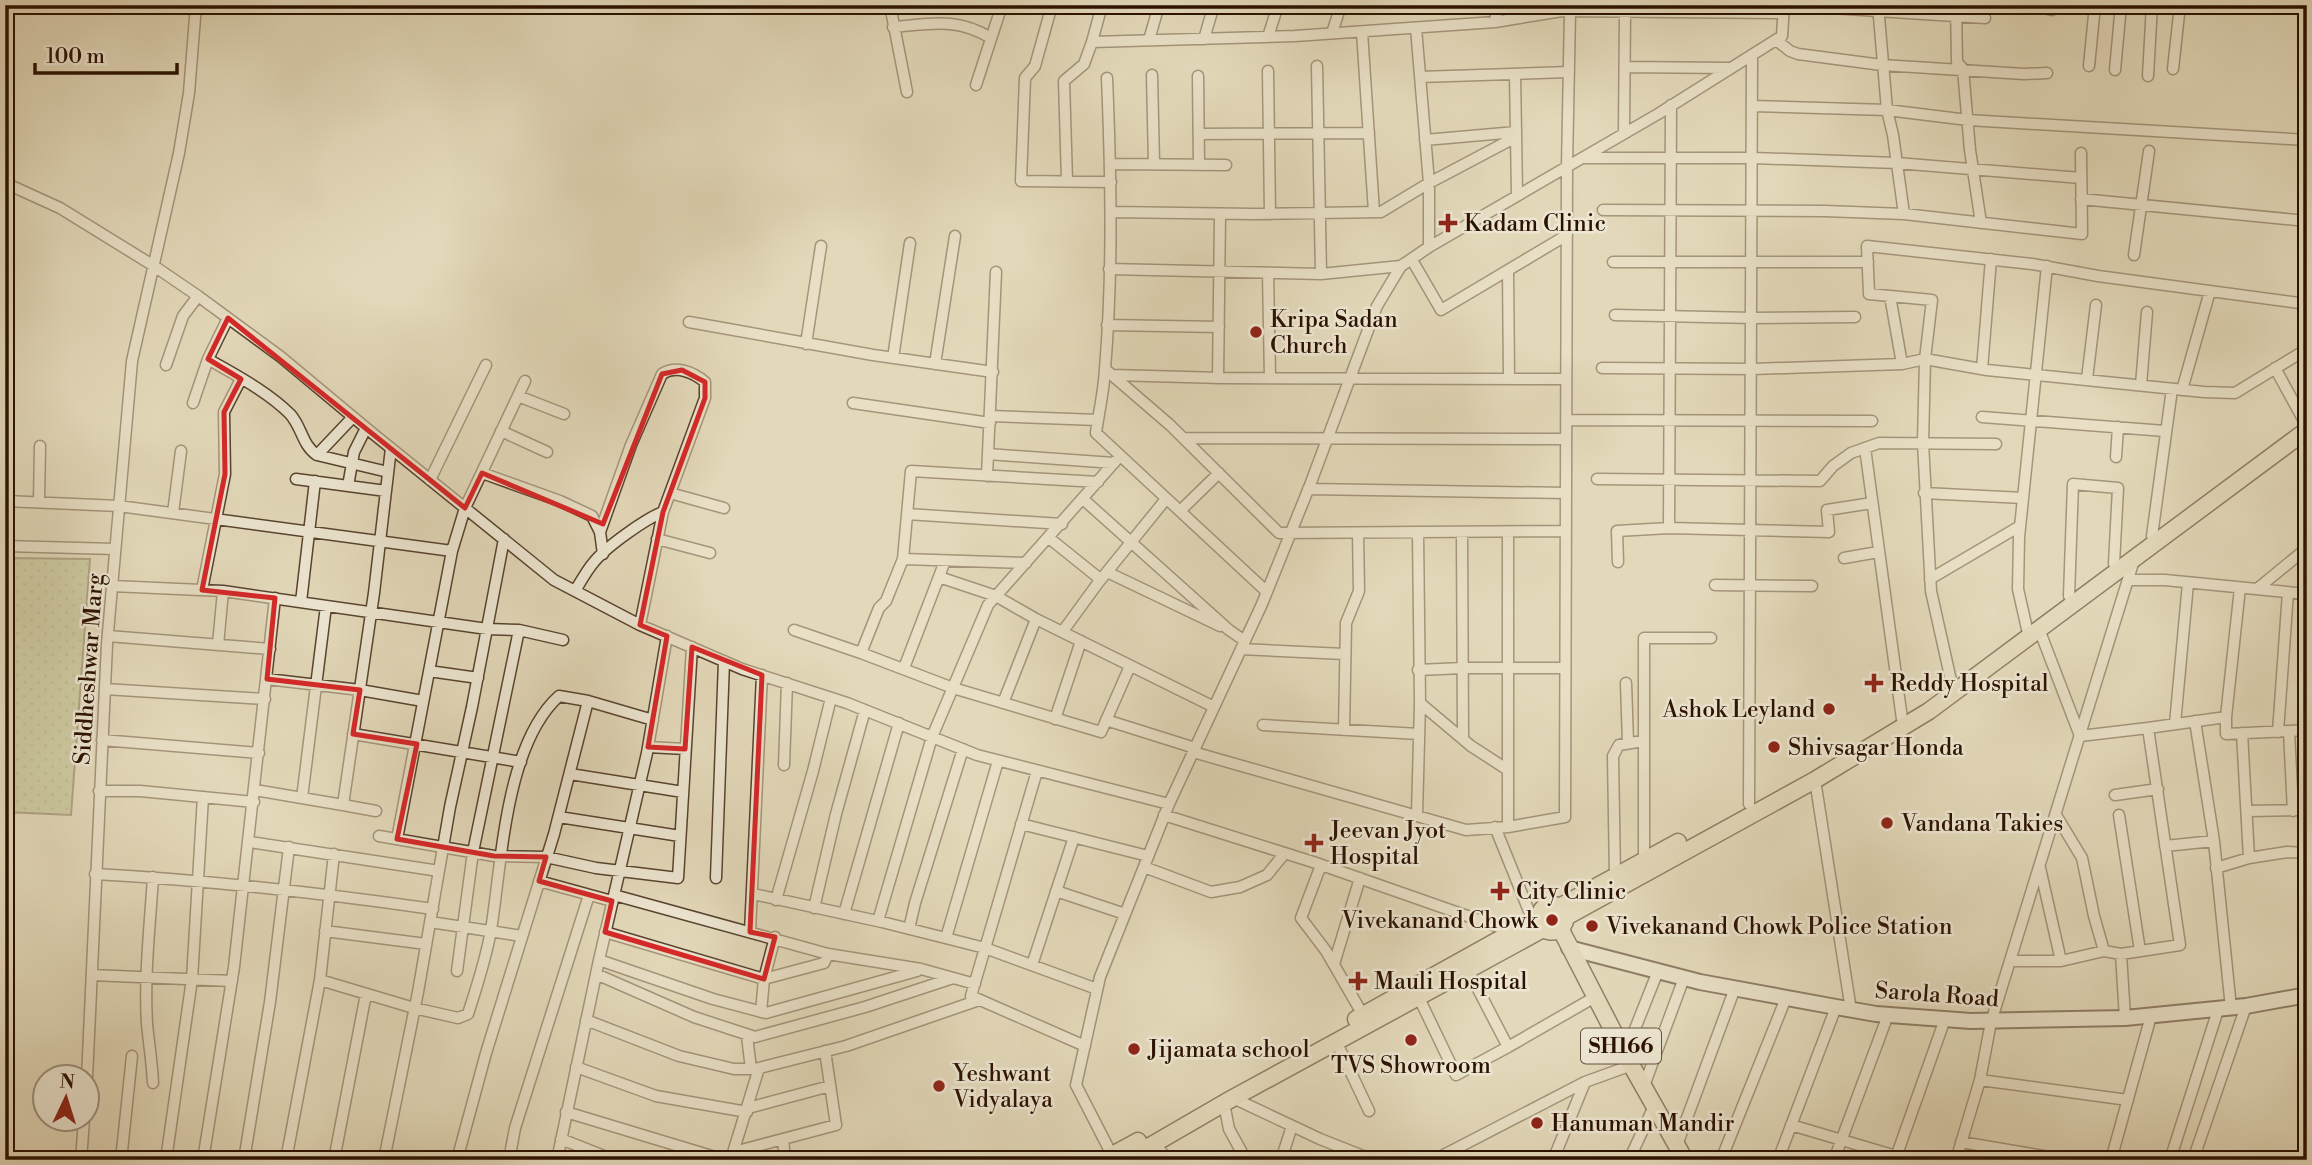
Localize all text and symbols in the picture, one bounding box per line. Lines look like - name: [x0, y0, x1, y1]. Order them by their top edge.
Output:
- scale bar: [35, 32, 177, 76]
- text: 100 m: [46, 44, 105, 70]
- place label: Kadam Clinic: [1464, 210, 1606, 238]
- marker: Kadam Clinic: [1438, 213, 1458, 233]
- place label: Kripa Sadan Church: [1270, 306, 1398, 360]
- marker: Kripa Sadan Church: [1248, 324, 1264, 340]
- street label: Siddheshwar Marg: [68, 572, 110, 766]
- place label: Reddy Hospital: [1890, 670, 2049, 698]
- marker: Reddy Hospital: [1864, 673, 1884, 693]
- place label: Ashok Leyland: [1662, 696, 1815, 724]
- marker: Ashok Leyland: [1821, 701, 1837, 717]
- place label: Shivsagar Honda: [1788, 734, 1964, 762]
- marker: Shivsagar Honda: [1766, 739, 1782, 755]
- place label: Vandana Takies: [1900, 810, 2063, 838]
- marker: Vandana Takies: [1879, 815, 1895, 831]
- place label: Jeevan Jyot Hospital: [1329, 817, 1446, 871]
- marker: Jeevan Jyot Hospital: [1304, 833, 1324, 853]
- place label: City Clinic: [1516, 878, 1626, 906]
- marker: City Clinic: [1490, 881, 1510, 901]
- place label: Vivekanand Chowk: [1340, 907, 1539, 935]
- marker: Vivekanand Chowk: [1544, 912, 1560, 928]
- place label: Vivekanand Chowk Police Station: [1605, 913, 1953, 941]
- marker: Vivekanand Chowk Police Station: [1584, 918, 1600, 934]
- place label: Mauli Hospital: [1374, 968, 1527, 996]
- marker: Mauli Hospital: [1348, 971, 1368, 991]
- street label: Sarola Road: [1874, 977, 2000, 1013]
- road number: SH166: [1581, 1028, 1661, 1064]
- marker: TVS Showroom: [1403, 1032, 1419, 1048]
- place label: Jijamata school: [1147, 1036, 1310, 1064]
- marker: Jijamata school: [1126, 1041, 1142, 1057]
- place label: TVS Showroom: [1331, 1052, 1491, 1080]
- place label: Yeshwant Vidyalaya: [952, 1060, 1053, 1114]
- north arrow: [32, 1064, 102, 1134]
- text: N: [59, 1070, 75, 1095]
- marker: Yeshwant Vidyalaya: [931, 1078, 947, 1094]
- place label: Hanuman Mandir: [1551, 1110, 1734, 1138]
- marker: Hanuman Mandir: [1529, 1115, 1545, 1131]

